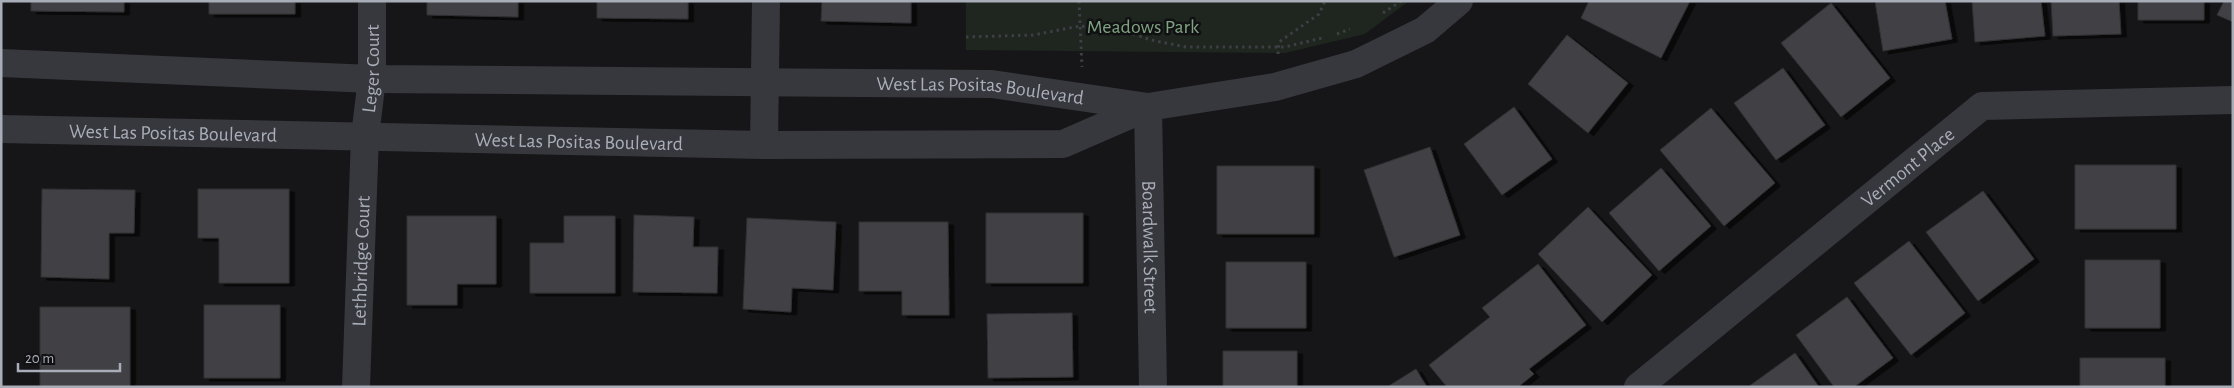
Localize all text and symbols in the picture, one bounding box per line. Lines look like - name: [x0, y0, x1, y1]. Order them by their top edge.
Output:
- park label: Meadows Park: [1087, 17, 1199, 37]
- street label: Leger Court: [359, 24, 383, 114]
- street label: West Las Positas Boulevard: [876, 74, 1085, 108]
- street label: West Las Positas Boulevard: [69, 121, 277, 146]
- street label: Vermont Place: [1858, 124, 1958, 211]
- street label: West Las Positas Boulevard: [474, 130, 683, 154]
- street label: Boardwalk Street: [1138, 180, 1161, 314]
- street label: Lethbridge Court: [349, 195, 374, 327]
- scale bar: [18, 340, 120, 372]
- text: 20 m: [25, 351, 54, 366]

